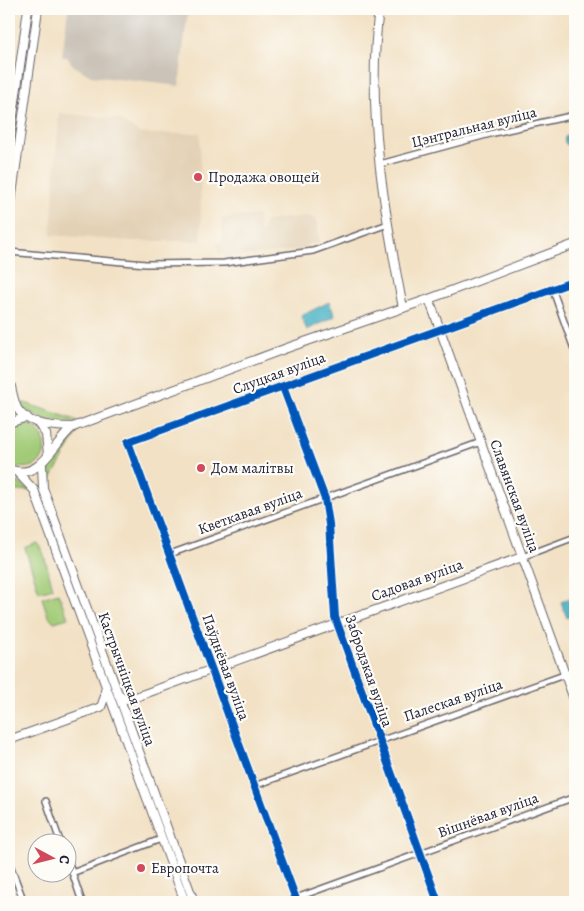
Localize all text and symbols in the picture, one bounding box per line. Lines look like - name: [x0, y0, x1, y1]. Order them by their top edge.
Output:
- street label: Цэнтральная вуліца: [409, 102, 539, 152]
- place label: Продажа овощей: [208, 167, 320, 187]
- marker: Продажа овощей: [192, 171, 204, 183]
- street label: Слуцкая вуліца: [230, 347, 328, 399]
- street label: Славянская вуліца: [485, 437, 545, 555]
- place label: Дом малітвы: [211, 458, 294, 478]
- marker: Дом малітвы: [195, 462, 207, 474]
- street label: Кветкавая вуліца: [195, 483, 305, 539]
- street label: Садовая вуліца: [368, 554, 466, 606]
- street label: Кастрычніцкая вуліца: [93, 609, 161, 749]
- street label: Паўднёвая вуліца: [197, 611, 255, 723]
- street label: Забродзкая вуліца: [340, 612, 398, 730]
- street label: Палеская вуліца: [401, 674, 505, 726]
- street label: Вішнёвая вуліца: [435, 787, 541, 843]
- north arrow: [28, 834, 78, 884]
- text: С: [54, 854, 74, 865]
- place label: Европочта: [151, 858, 219, 878]
- marker: Европочта: [135, 862, 147, 874]

